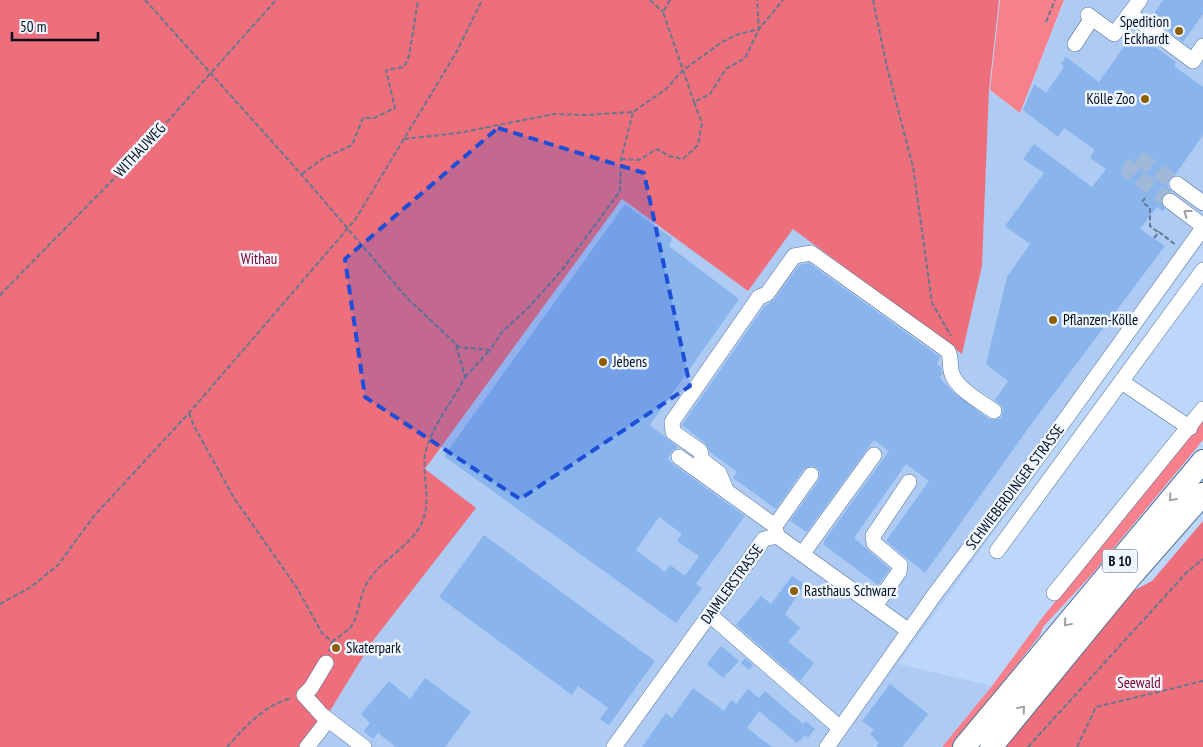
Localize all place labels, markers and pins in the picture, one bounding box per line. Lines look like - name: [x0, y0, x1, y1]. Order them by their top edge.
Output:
- place label: Spedition Eckhardt: [1120, 12, 1169, 48]
- marker: Spedition Eckhardt: [1173, 25, 1185, 37]
- place label: Kölle Zoo: [1087, 89, 1135, 108]
- marker: Kölle Zoo: [1139, 93, 1151, 105]
- place label: Pflanzen-Kölle: [1063, 310, 1138, 329]
- marker: Pflanzen-Kölle: [1047, 314, 1059, 326]
- place label: Jebens: [612, 352, 647, 371]
- marker: Jebens: [597, 356, 609, 368]
- place label: Rasthaus Schwarz: [804, 581, 896, 600]
- marker: Rasthaus Schwarz: [788, 585, 800, 597]
- place label: Skaterpark: [346, 638, 401, 657]
- marker: Skaterpark: [330, 642, 342, 654]

